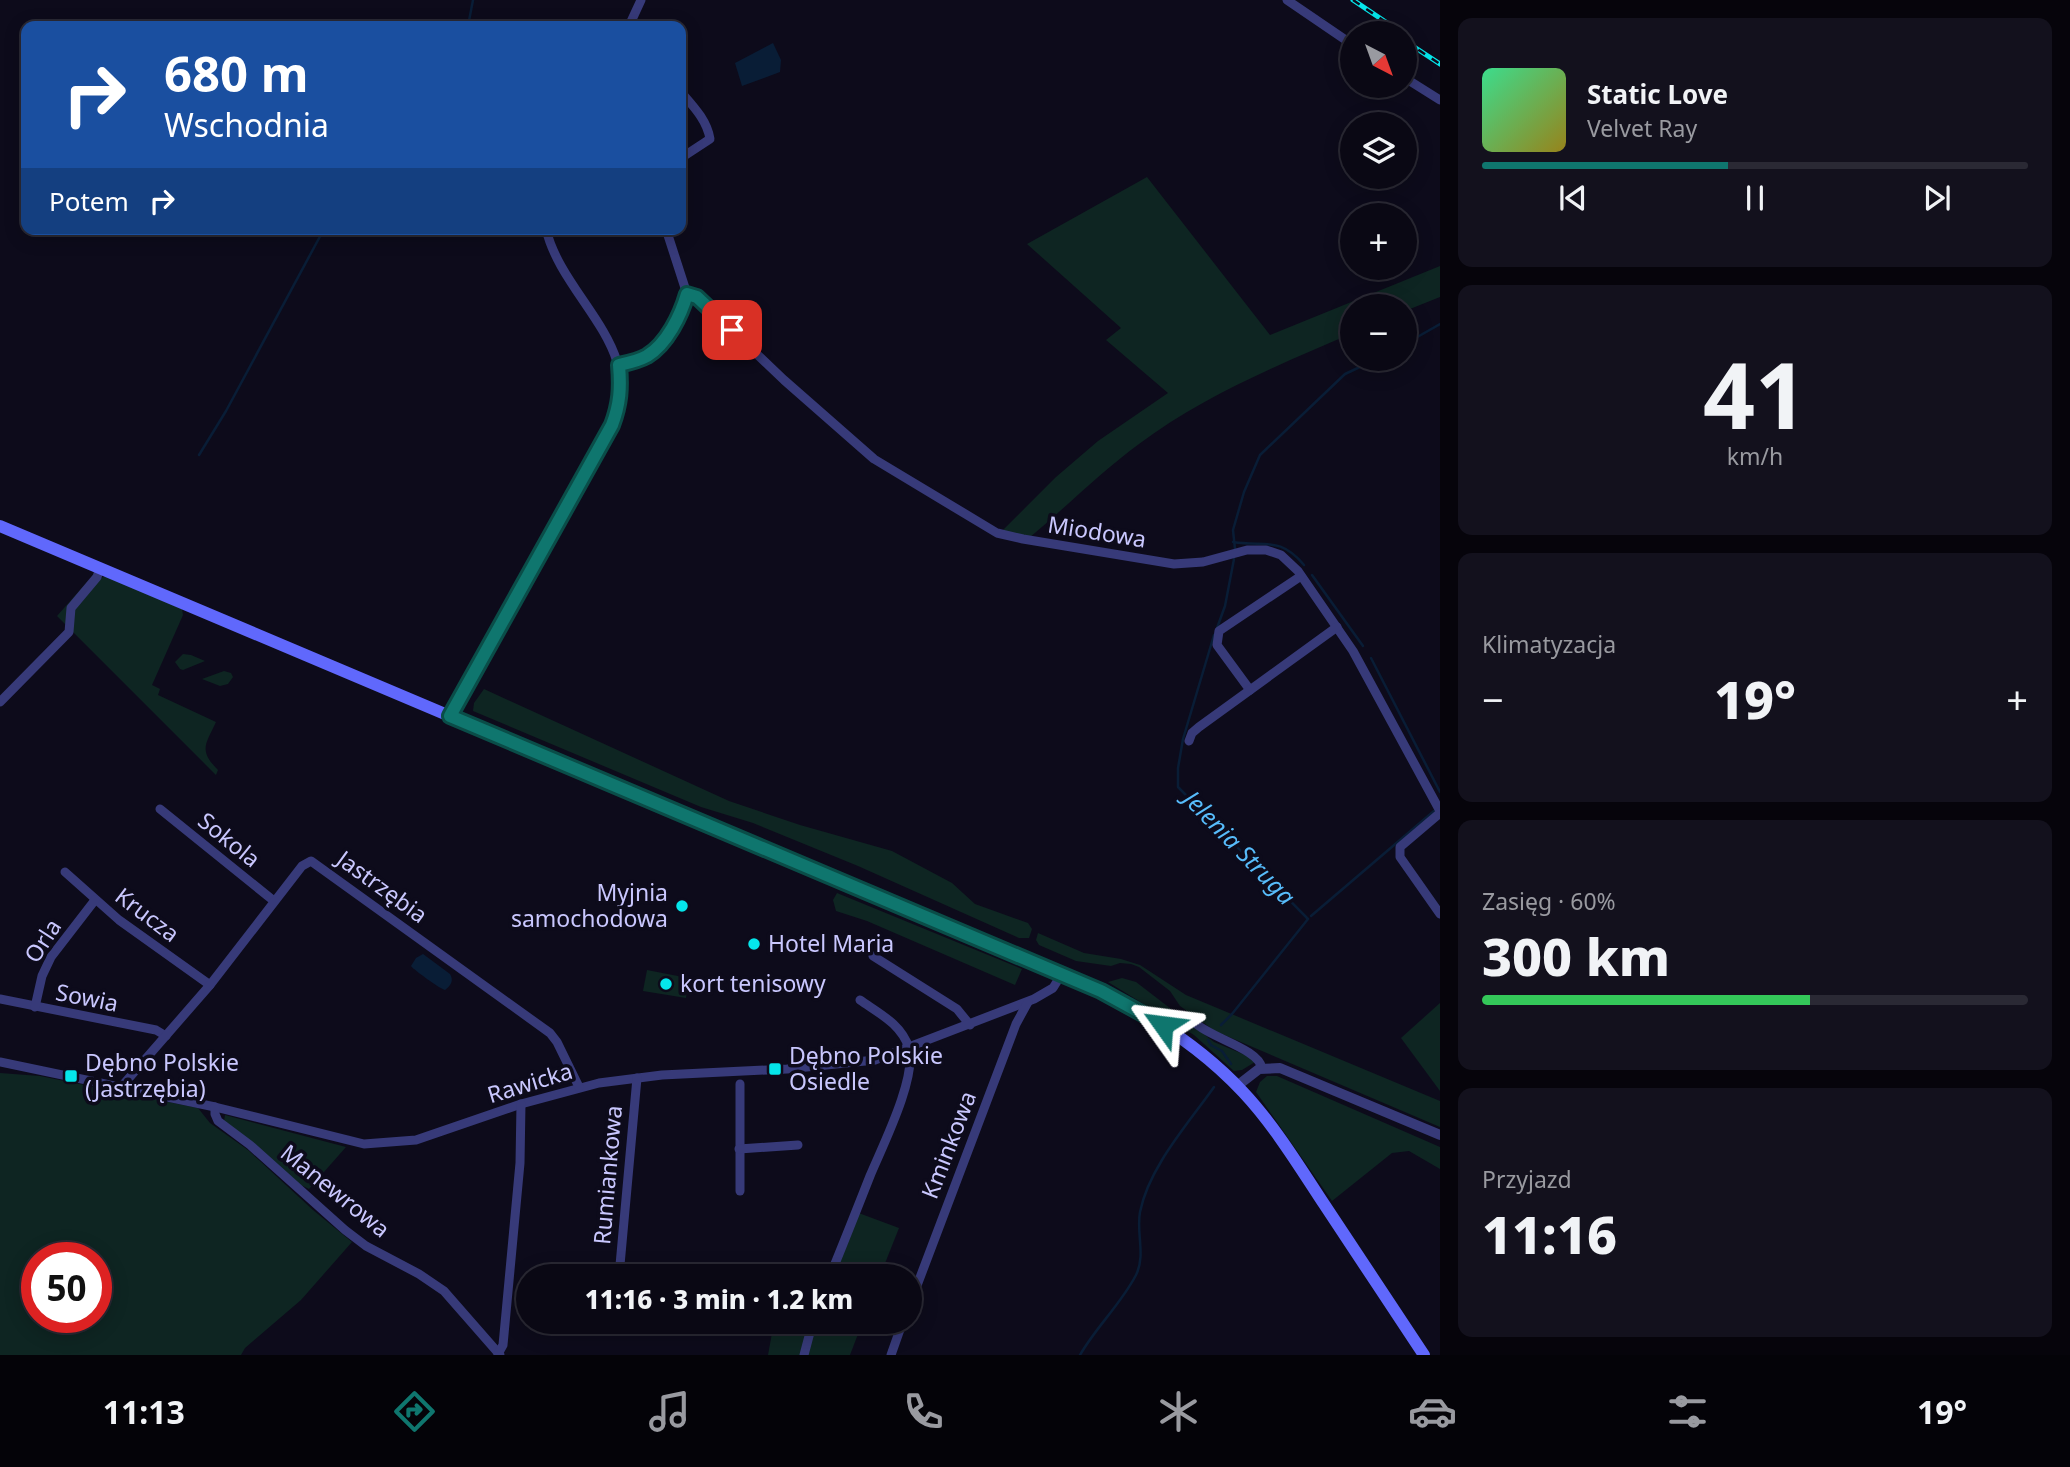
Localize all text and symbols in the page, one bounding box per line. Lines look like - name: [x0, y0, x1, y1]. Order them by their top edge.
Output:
- north arrow: [1340, 21, 1418, 98]
- map controls: [1340, 21, 1417, 371]
- text: 680 m: [164, 40, 309, 106]
- icon: right: [49, 49, 140, 140]
- text: Static Love: [1587, 76, 1728, 112]
- text: Wschodnia: [164, 103, 329, 146]
- button: layers: [1340, 112, 1417, 189]
- text: Velvet Ray: [1587, 112, 1697, 144]
- icon: previous: [1554, 179, 1592, 217]
- icon: pause: [1736, 179, 1774, 217]
- icon: next: [1918, 179, 1956, 217]
- icon: right: [143, 182, 181, 220]
- text: Potem: [49, 183, 129, 219]
- button: +: [1340, 203, 1417, 280]
- button: −: [1340, 294, 1417, 371]
- pin: [702, 300, 762, 360]
- icon: arrive: [713, 311, 751, 349]
- text: 41: [1703, 332, 1807, 456]
- text: km/h: [1727, 440, 1783, 472]
- street label: Miodowa: [1046, 507, 1149, 555]
- text: Klimatyzacja: [1482, 628, 1616, 660]
- text: 19°: [1714, 663, 1796, 734]
- text: −: [1482, 673, 1504, 725]
- text: +: [2006, 673, 2028, 725]
- water label: Jelenia Struga: [1174, 779, 1304, 912]
- street label: Sokola: [192, 804, 268, 874]
- street label: Jastrzębia: [329, 841, 434, 930]
- place label: Myjnia samochodowa: [511, 876, 668, 934]
- street label: Krucza: [109, 880, 186, 949]
- text: Zasięg · 60%: [1482, 885, 1616, 917]
- marker: Myjnia samochodowa: [674, 898, 690, 914]
- street label: Orla: [16, 912, 68, 969]
- text: 300 km: [1482, 920, 1670, 991]
- place label: Hotel Maria: [768, 927, 894, 959]
- marker: Hotel Maria: [746, 936, 762, 952]
- place label: kort tenisowy: [680, 967, 826, 999]
- street label: Sowia: [53, 975, 121, 1019]
- marker: kort tenisowy: [658, 976, 674, 992]
- position arrow: [1126, 988, 1200, 1062]
- place label: Dębno Polskie Osiedle: [789, 1039, 943, 1097]
- place label: Dębno Polskie (Jastrzębia): [85, 1046, 239, 1104]
- street label: Rawicka: [483, 1054, 576, 1110]
- marker: Dębno Polskie Osiedle: [767, 1061, 783, 1077]
- marker: Dębno Polskie (Jastrzębia): [63, 1068, 79, 1084]
- street label: Kminkowa: [913, 1086, 983, 1203]
- street label: Rumiankowa: [585, 1104, 629, 1246]
- street label: Manewrowa: [274, 1136, 397, 1244]
- text: Przyjazd: [1482, 1163, 1572, 1195]
- text: 11:16: [1482, 1198, 1617, 1269]
- speed limit sign: 50: [21, 1242, 112, 1333]
- text: 11:16 · 3 min · 1.2 km: [585, 1281, 853, 1317]
- icon: directions: [390, 1387, 439, 1436]
- icon: music: [645, 1387, 694, 1436]
- icon: phone: [899, 1387, 948, 1436]
- icon: climate: [1154, 1387, 1203, 1436]
- icon: car: [1408, 1387, 1457, 1436]
- icon: filters: [1663, 1387, 1712, 1436]
- text: 11:13: [103, 1390, 185, 1433]
- text: 19°: [1917, 1390, 1967, 1433]

